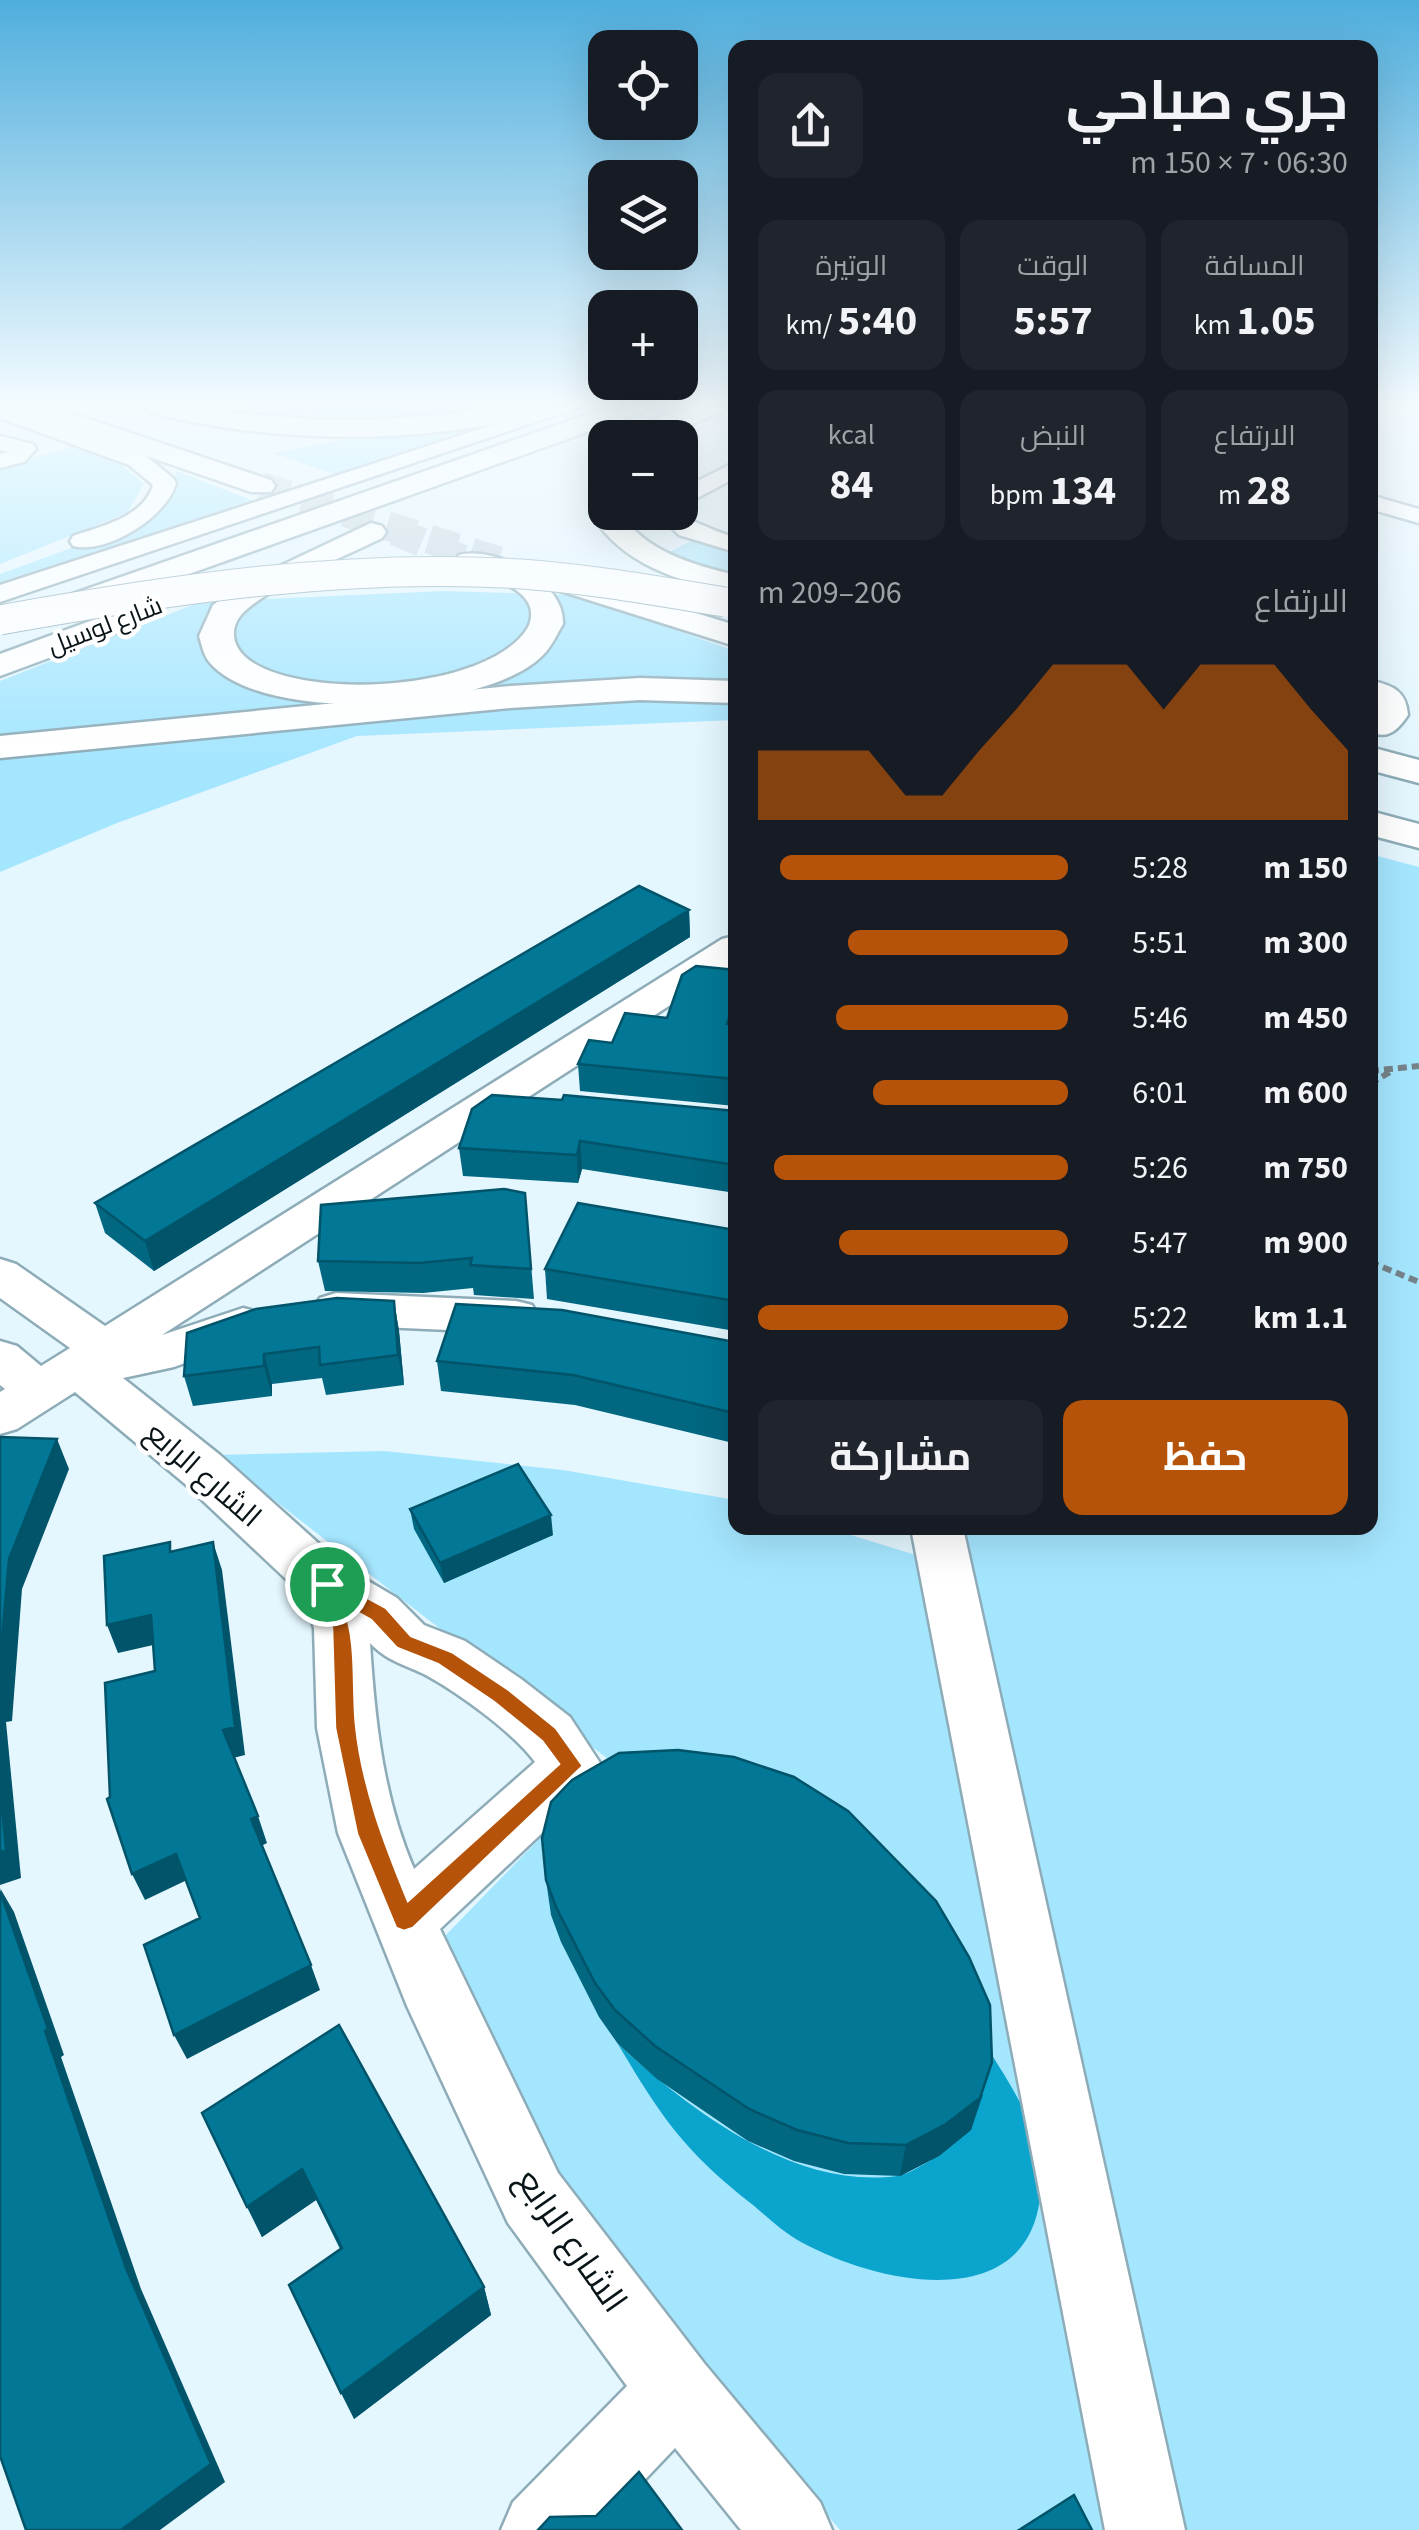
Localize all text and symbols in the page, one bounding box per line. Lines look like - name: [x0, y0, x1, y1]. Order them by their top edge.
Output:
- map controls: [588, 30, 698, 530]
- button: locate: [588, 30, 698, 140]
- text: جري صباحي: [1066, 63, 1348, 141]
- button: share: [758, 73, 863, 178]
- text: 06:30 · 7 × 150 m: [1130, 140, 1348, 186]
- button: layers: [588, 160, 698, 270]
- text: الوتيرة: [815, 246, 887, 286]
- text: الوقت: [1017, 246, 1089, 286]
- text: المسافة: [1205, 246, 1305, 286]
- button: +: [588, 290, 698, 400]
- text: 5:40: [838, 291, 917, 351]
- text: 5:57: [1013, 291, 1093, 351]
- text: 1.05: [1236, 291, 1316, 351]
- text: /km: [786, 305, 838, 345]
- text: km: [1194, 305, 1236, 345]
- text: kcal: [828, 415, 875, 455]
- text: النبض: [1020, 416, 1086, 456]
- text: الارتفاع: [1214, 416, 1296, 456]
- button: −: [588, 420, 698, 530]
- text: 84: [829, 455, 874, 515]
- text: 134: [1050, 461, 1116, 521]
- text: 28: [1247, 461, 1291, 521]
- text: bpm: [990, 475, 1050, 515]
- text: m: [1218, 475, 1247, 515]
- text: 206–209 m: [758, 570, 902, 616]
- text: الارتفاع: [1254, 579, 1348, 625]
- street label: شارع لوسيل: [42, 588, 168, 664]
- text: 5:28: [1132, 845, 1188, 891]
- text: 150 m: [1263, 845, 1348, 891]
- text: 5:51: [1132, 920, 1188, 966]
- text: 300 m: [1263, 920, 1348, 966]
- text: 5:46: [1132, 995, 1188, 1041]
- text: 450 m: [1263, 995, 1348, 1041]
- text: 6:01: [1132, 1070, 1188, 1116]
- text: 600 m: [1263, 1070, 1348, 1116]
- text: 5:26: [1132, 1145, 1188, 1191]
- text: 750 m: [1263, 1145, 1348, 1191]
- text: 5:47: [1132, 1220, 1188, 1266]
- text: 900 m: [1263, 1220, 1348, 1266]
- text: 5:22: [1132, 1295, 1188, 1341]
- text: 1.1 km: [1253, 1295, 1348, 1341]
- button: مشاركة: [758, 1400, 1043, 1515]
- button: حفظ: [1063, 1400, 1348, 1515]
- street label: الشارع الرابع: [135, 1412, 271, 1538]
- pin: [285, 1542, 370, 1627]
- icon: arrive: [300, 1557, 355, 1612]
- street label: الشارع الرابع: [503, 2159, 639, 2323]

